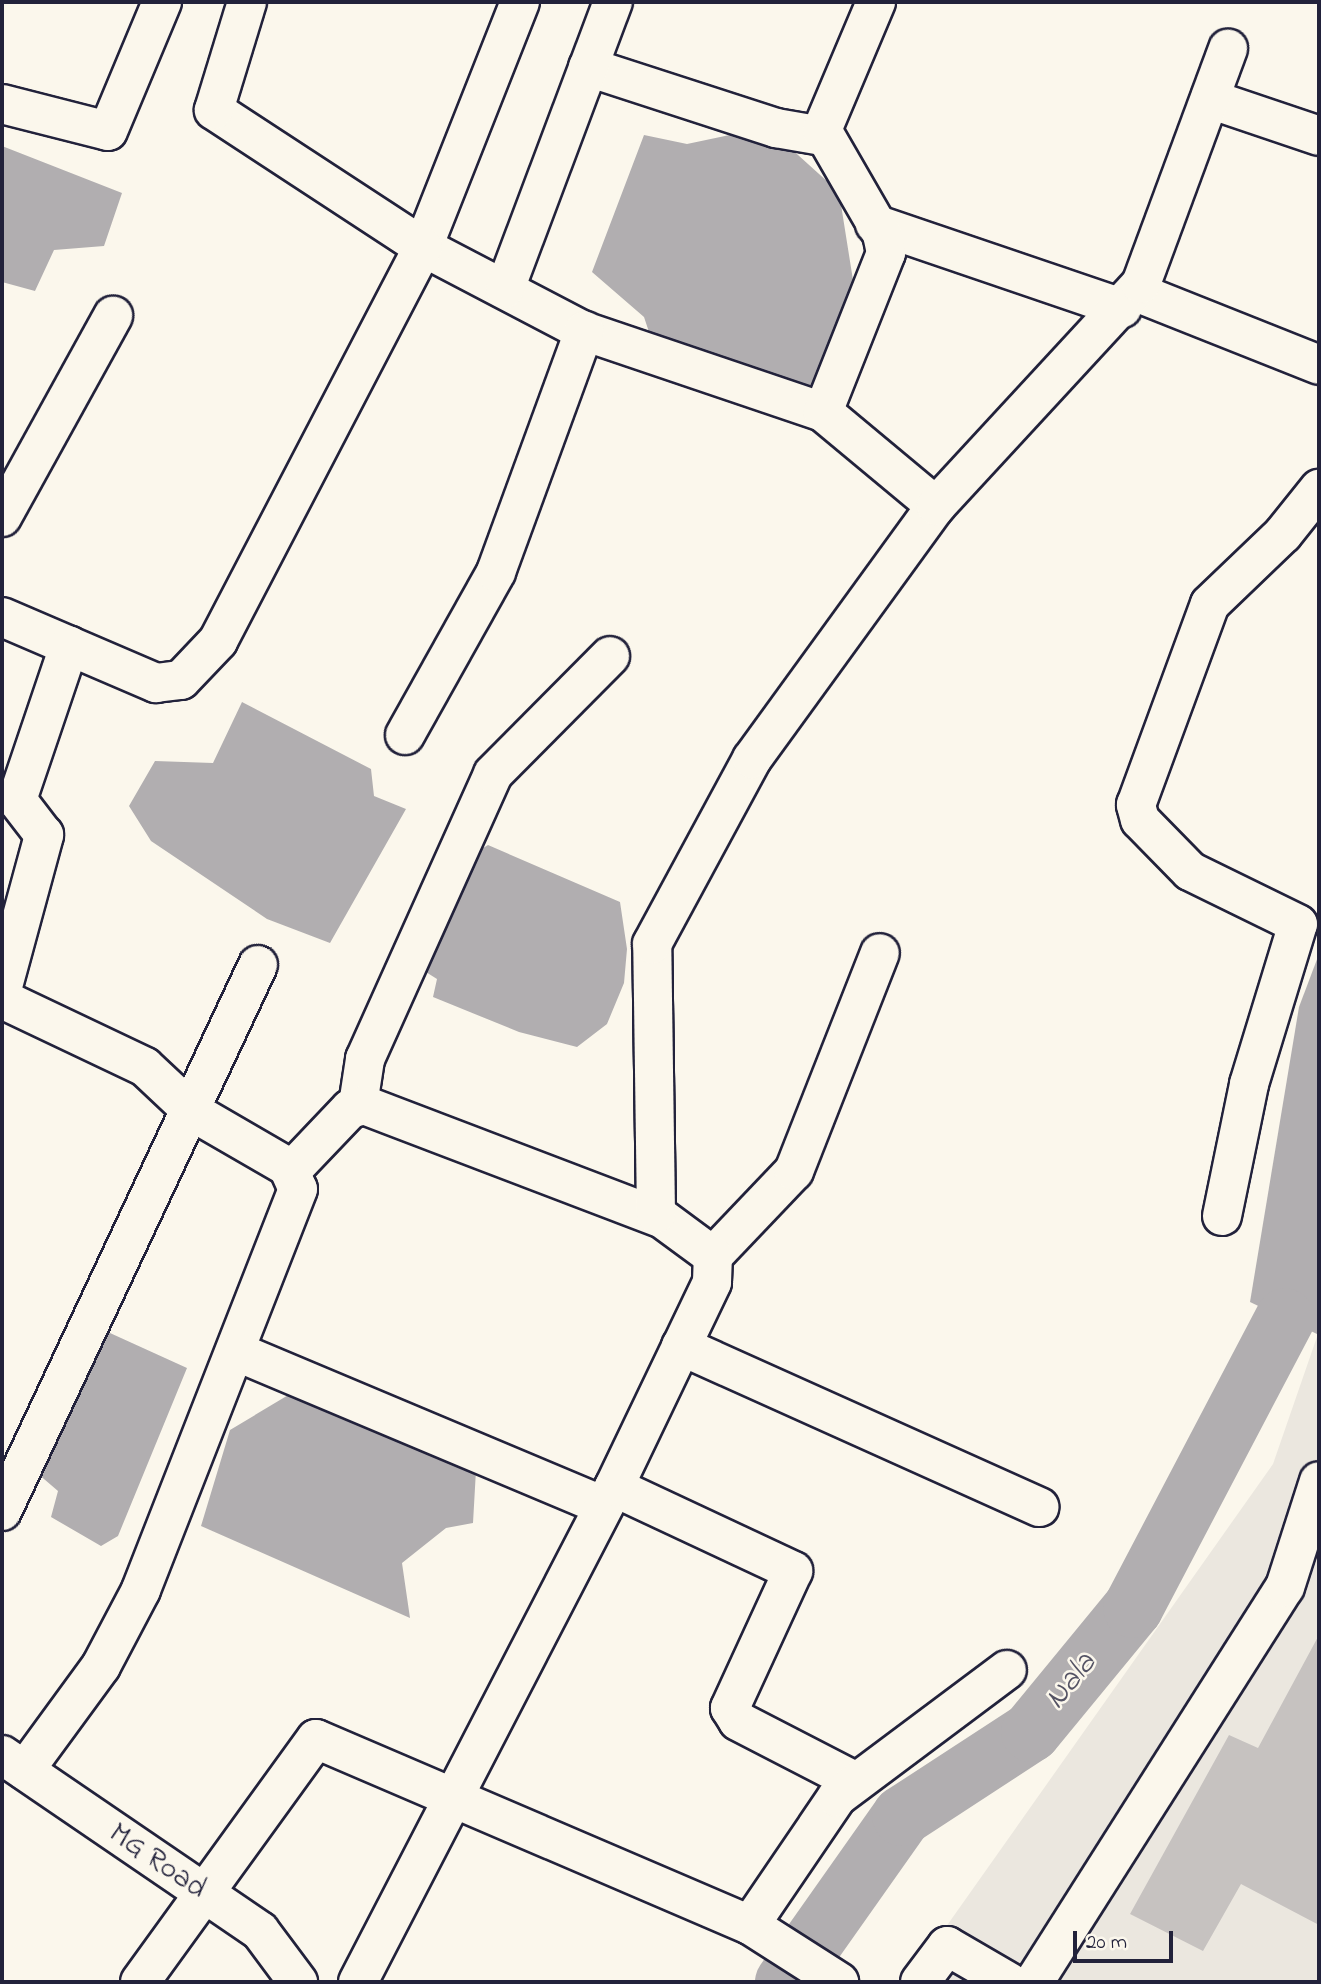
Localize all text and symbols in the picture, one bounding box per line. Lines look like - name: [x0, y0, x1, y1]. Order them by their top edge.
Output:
- water label: Nala: [1038, 1646, 1106, 1718]
- street label: MG Road: [101, 1816, 213, 1908]
- scale bar: [1076, 1918, 1176, 1962]
- text: 20 m: [1086, 1928, 1127, 1958]

